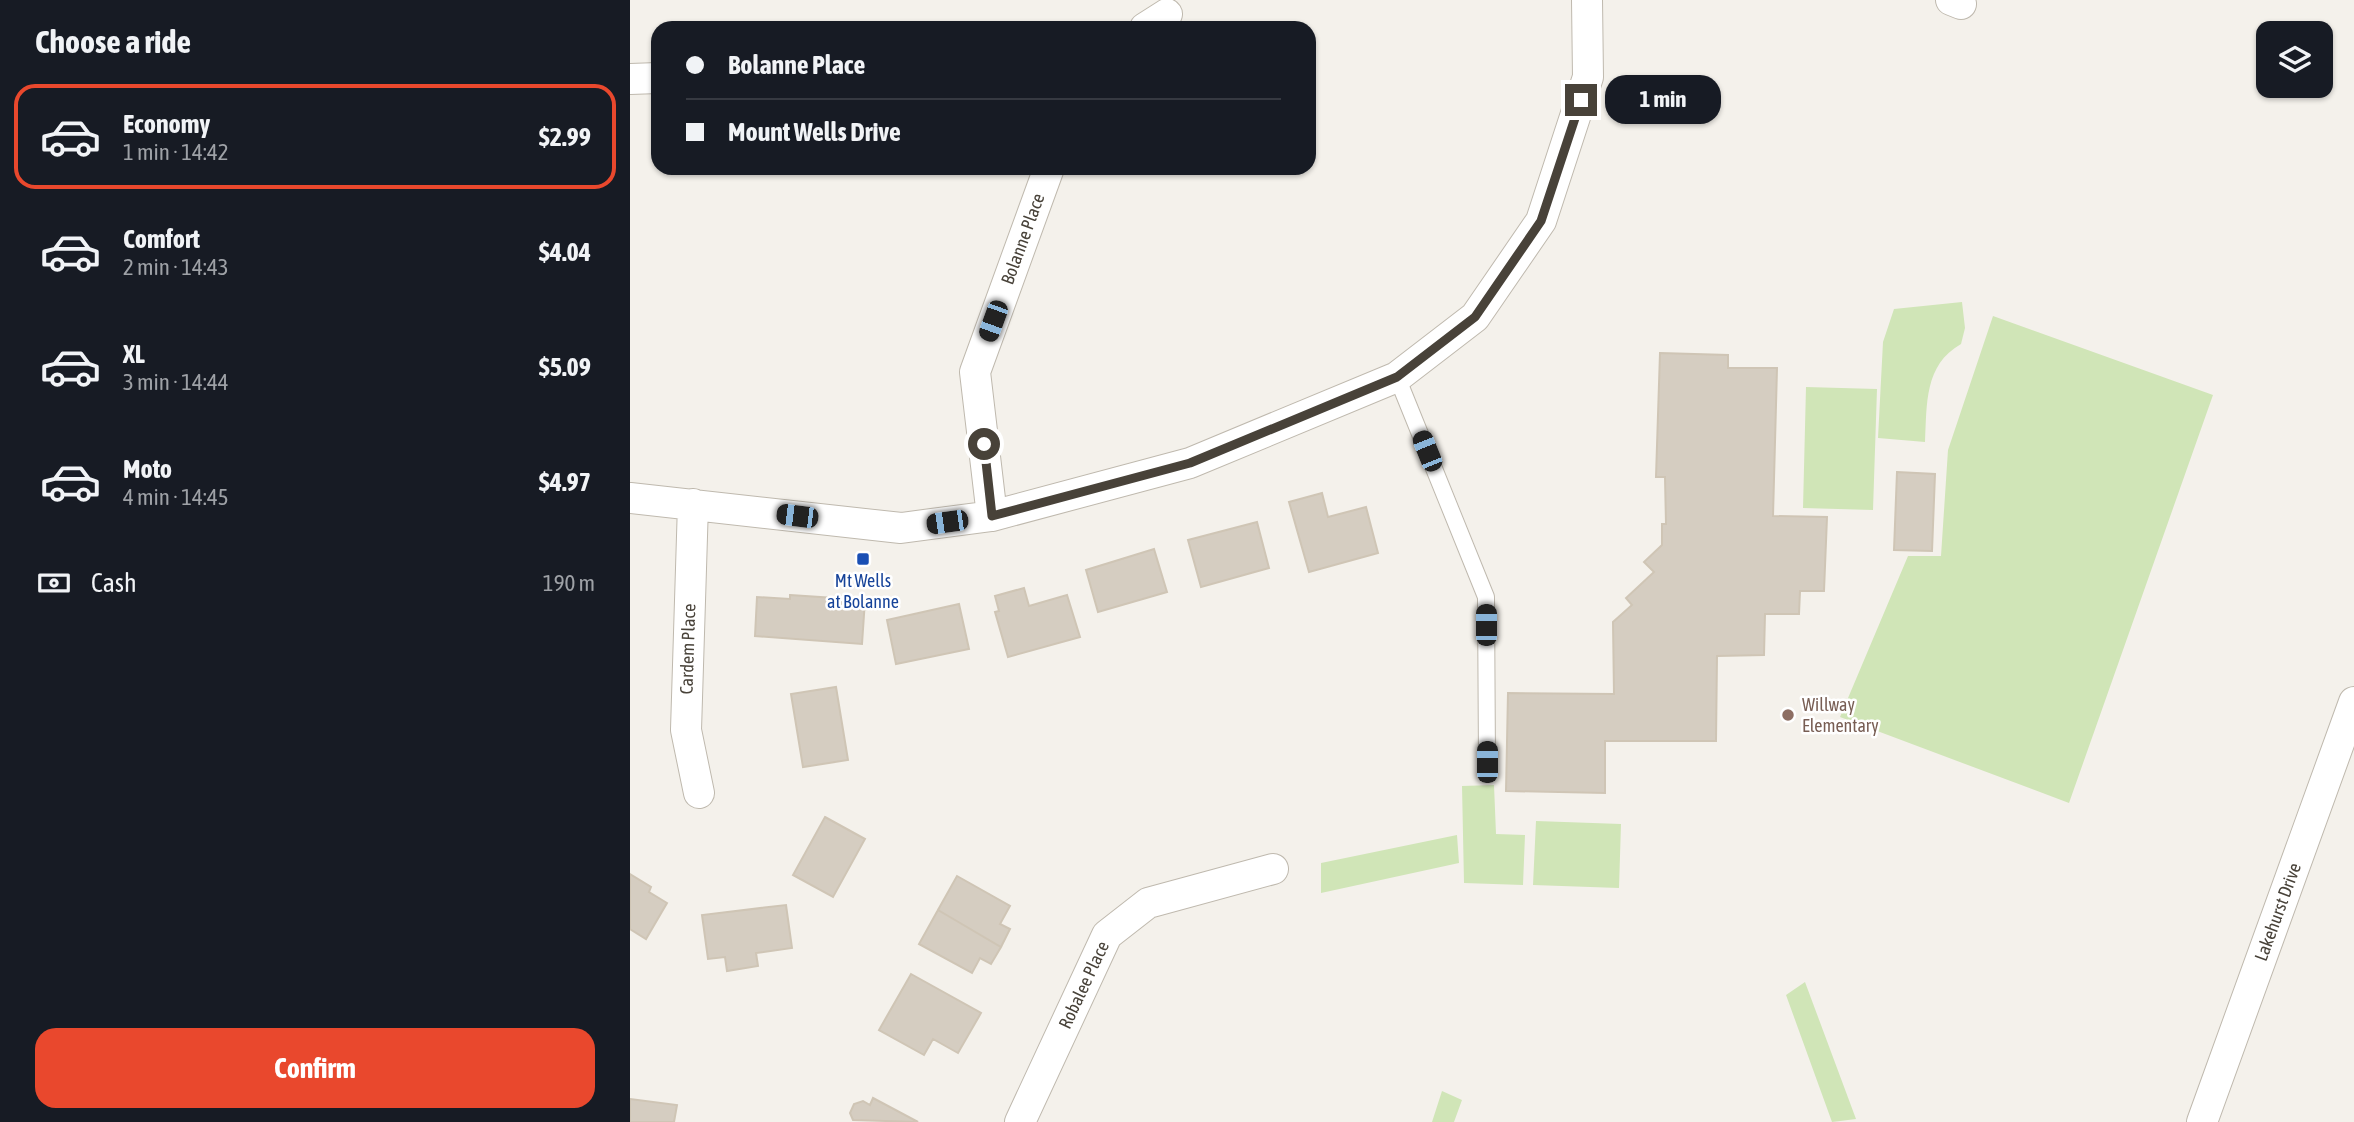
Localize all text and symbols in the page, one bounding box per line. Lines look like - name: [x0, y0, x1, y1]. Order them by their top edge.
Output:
- map controls: [2256, 21, 2333, 98]
- button: layers: [2256, 21, 2333, 98]
- text: Choose a ride: [35, 23, 191, 60]
- text: Bolanne Place: [728, 50, 865, 80]
- callout: 1 min: [1606, 76, 1721, 124]
- route end: [1565, 84, 1597, 116]
- text: 1 min: [1640, 86, 1686, 112]
- icon: car: [39, 105, 102, 168]
- text: Economy: [123, 109, 210, 139]
- text: Mount Wells Drive: [728, 117, 901, 147]
- text: $2.99: [539, 122, 591, 152]
- text: 1 min · 14:42: [123, 139, 229, 165]
- street label: Bolanne Place: [996, 191, 1049, 287]
- icon: car: [39, 220, 102, 283]
- text: Comfort: [123, 224, 200, 254]
- text: $4.04: [539, 237, 591, 267]
- text: 2 min · 14:43: [123, 254, 229, 280]
- car: [976, 298, 1011, 344]
- icon: car: [39, 335, 102, 398]
- text: XL: [123, 339, 145, 369]
- text: $5.09: [539, 352, 591, 382]
- text: 3 min · 14:44: [123, 369, 229, 395]
- route start: [968, 428, 1000, 460]
- car: [1410, 428, 1445, 474]
- icon: car: [39, 450, 102, 513]
- text: Moto: [123, 454, 172, 484]
- text: $4.97: [539, 467, 591, 497]
- text: 4 min · 14:45: [123, 484, 229, 510]
- car: [775, 503, 820, 529]
- car: [925, 509, 970, 535]
- marker: Mt Wells at Bolanne: [855, 551, 871, 567]
- icon: cash: [35, 564, 73, 602]
- text: Cash: [91, 568, 137, 598]
- text: 190 m: [543, 570, 595, 596]
- place label: Mt Wells at Bolanne: [827, 570, 899, 612]
- street label: Cardem Place: [675, 603, 700, 695]
- car: [1476, 604, 1497, 646]
- place label: Willway Elementary: [1802, 694, 1879, 736]
- marker: Willway Elementary: [1780, 707, 1796, 723]
- car: [1477, 741, 1498, 783]
- street label: Lakehurst Drive: [2250, 860, 2305, 964]
- street label: Robalee Place: [1054, 938, 1113, 1032]
- button: Confirm: [35, 1028, 595, 1108]

